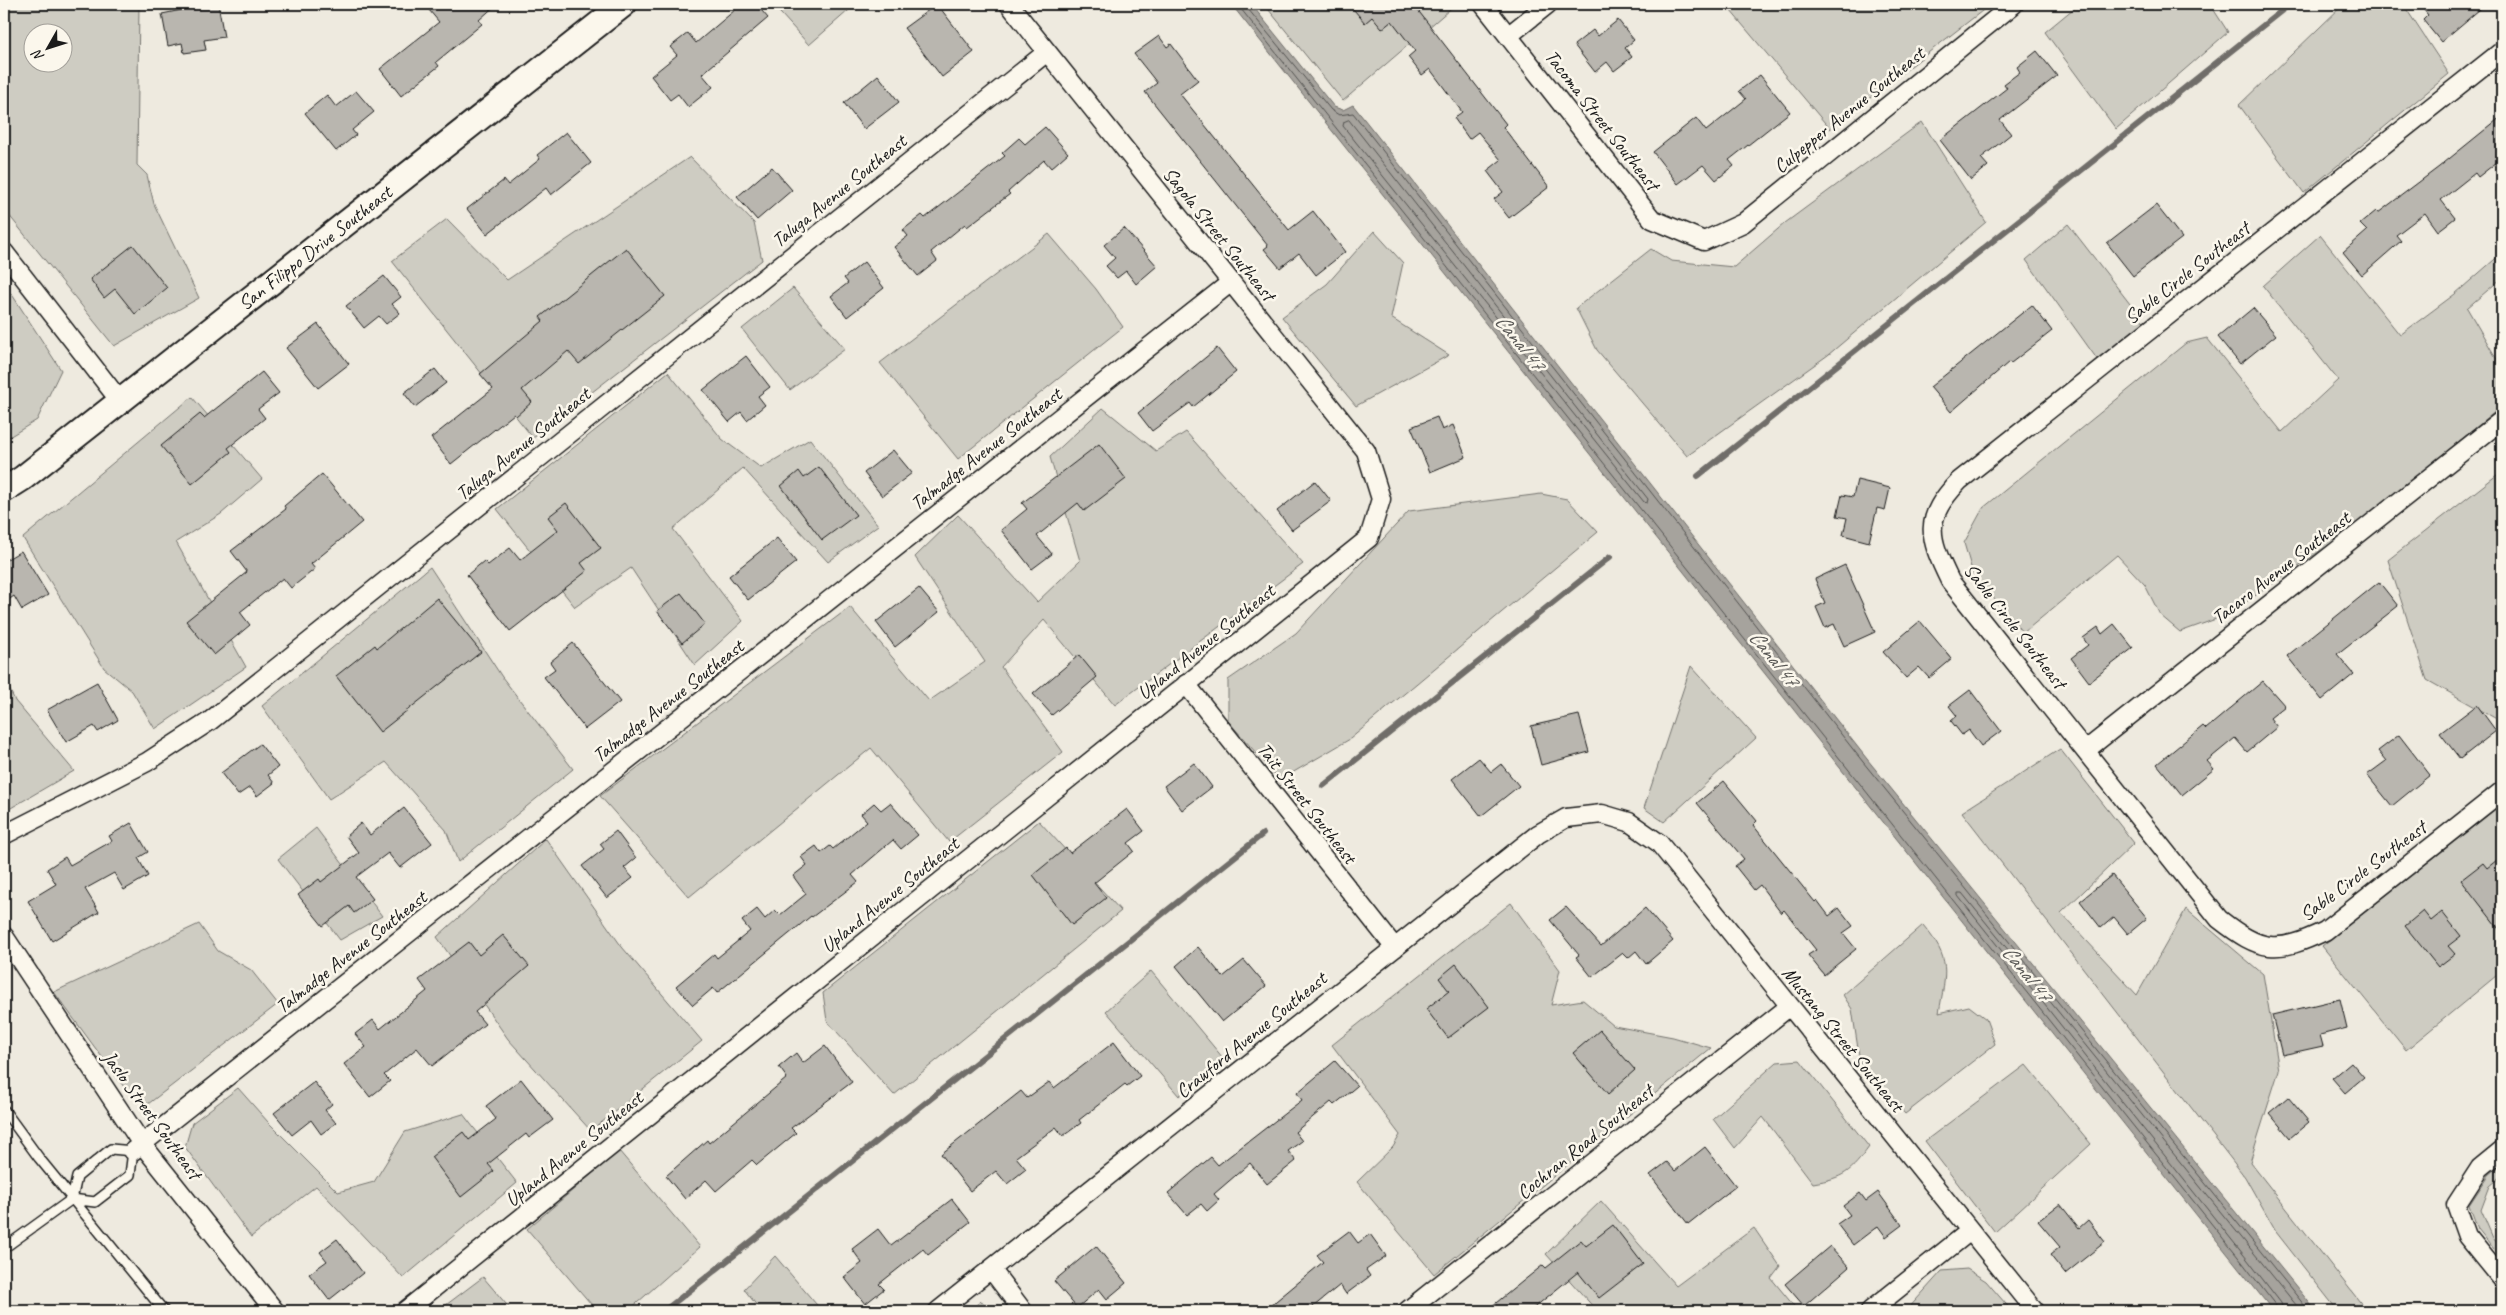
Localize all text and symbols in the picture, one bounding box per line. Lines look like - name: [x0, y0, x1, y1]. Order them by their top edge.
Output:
- north arrow: [22, 22, 72, 72]
- street label: Culpepper Avenue Southeast: [1768, 40, 1931, 179]
- text: N: [27, 45, 48, 65]
- street label: Tacoma Street Southeast: [1539, 45, 1667, 198]
- street label: Taluga Avenue Southeast: [767, 127, 913, 253]
- street label: Sagola Street Southeast: [1157, 162, 1283, 309]
- street label: San Filippo Drive Southeast: [233, 179, 399, 316]
- street label: Sable Circle Southeast: [2119, 214, 2257, 330]
- water label: Canal 47: [1490, 309, 1553, 379]
- street label: Taluga Avenue Southeast: [451, 380, 597, 506]
- street label: Talmadge Avenue Southeast: [905, 381, 1069, 516]
- street label: Tacaro Avenue Southeast: [2206, 504, 2357, 630]
- street label: Sable Circle Southeast: [1958, 558, 2074, 696]
- street label: Upland Avenue Southeast: [1132, 577, 1282, 705]
- water label: Canal 47: [1744, 625, 1807, 695]
- street label: Talmadge Avenue Southeast: [587, 633, 751, 768]
- street label: Tait Street Southeast: [1252, 737, 1364, 871]
- street label: Sable Circle Southeast: [2295, 813, 2434, 927]
- street label: Upland Avenue Southeast: [816, 830, 966, 958]
- street label: Talmadge Avenue Southeast: [270, 884, 434, 1019]
- water label: Canal 47: [1997, 940, 2060, 1010]
- street label: Mustang Street Southeast: [1777, 961, 1911, 1119]
- street label: Crawford Avenue Southeast: [1170, 965, 1333, 1104]
- street label: Jaslo Street Southeast: [96, 1045, 209, 1187]
- street label: Cochran Road Southeast: [1512, 1077, 1661, 1205]
- street label: Upland Avenue Southeast: [500, 1084, 650, 1212]

